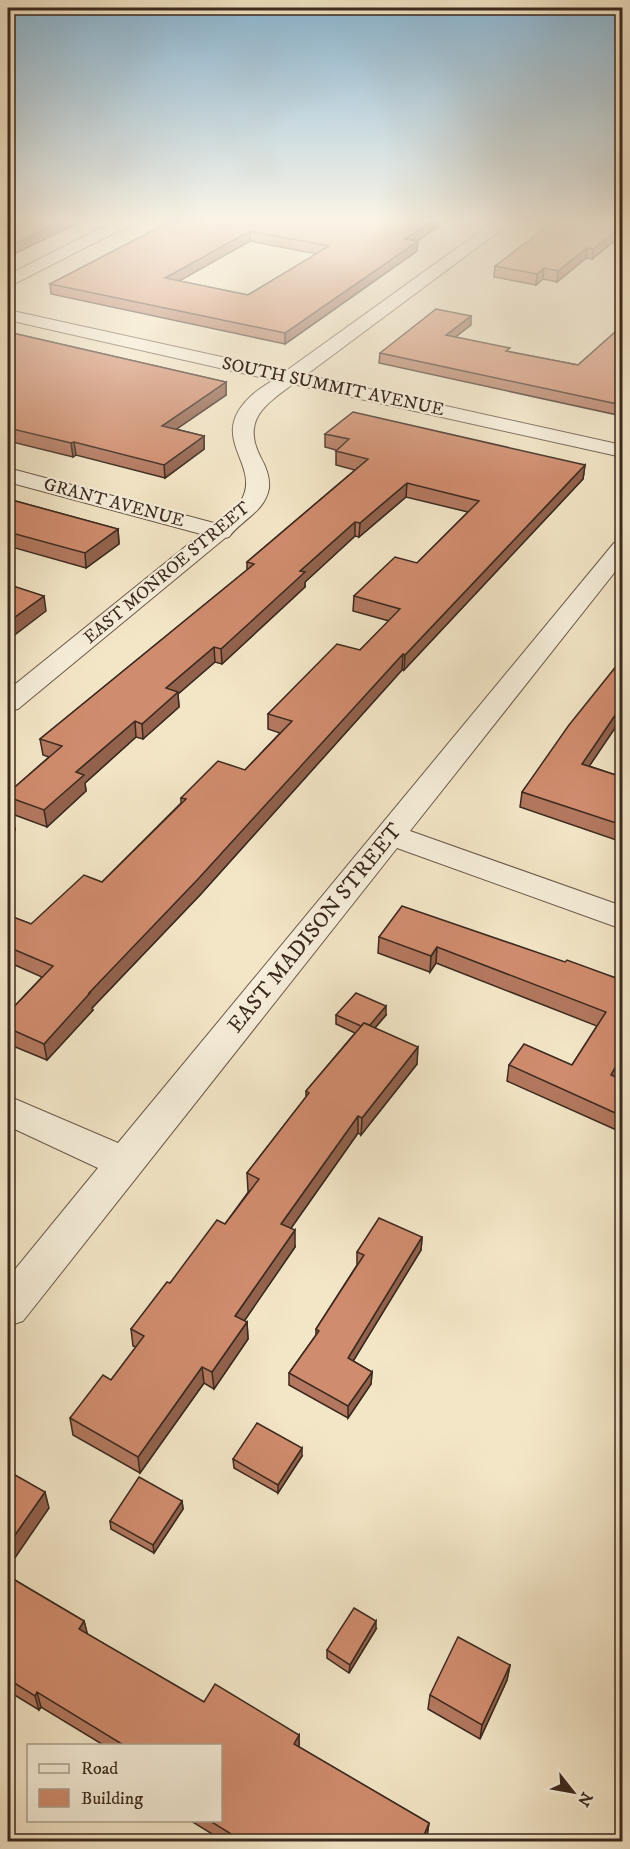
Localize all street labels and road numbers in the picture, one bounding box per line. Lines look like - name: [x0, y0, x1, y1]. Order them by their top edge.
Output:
- street label: SOUTH SUMMIT AVENUE: [220, 353, 446, 421]
- street label: GRANT AVENUE: [41, 474, 187, 532]
- street label: EAST MONROE STREET: [80, 497, 255, 649]
- street label: EAST MADISON STREET: [222, 817, 408, 1038]

